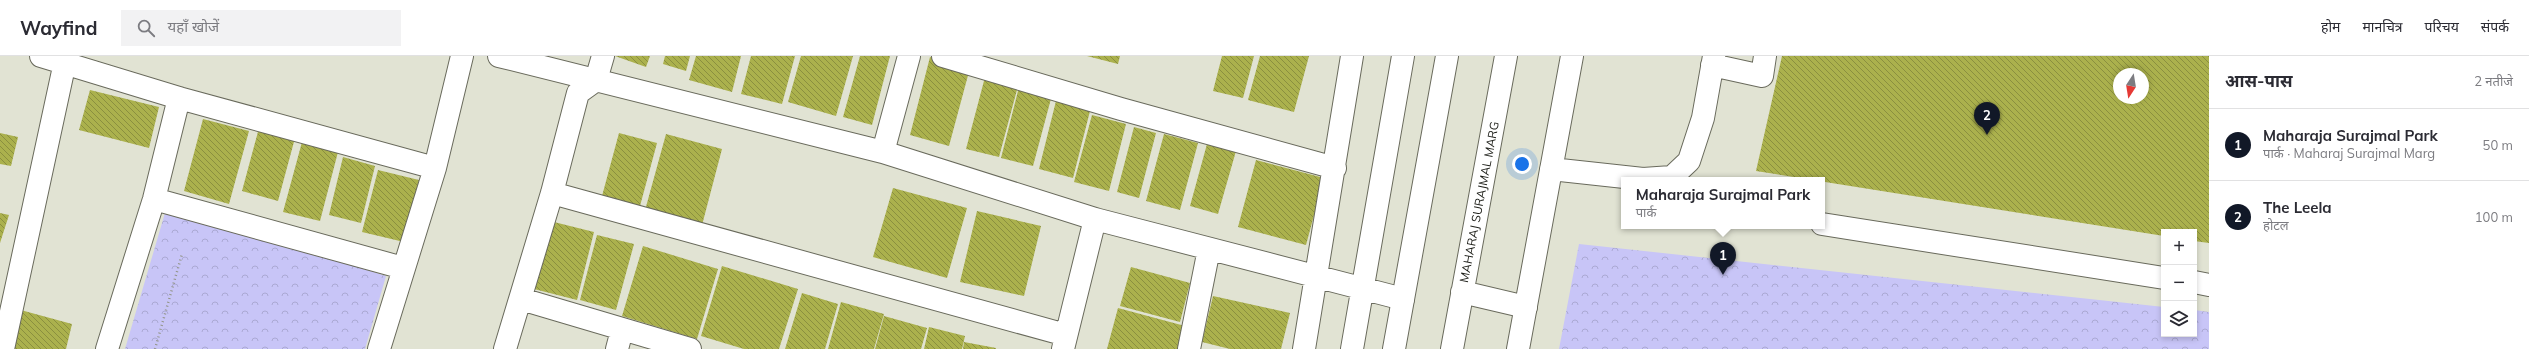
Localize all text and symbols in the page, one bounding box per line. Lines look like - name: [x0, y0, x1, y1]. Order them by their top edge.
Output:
- search box: [121, 10, 401, 46]
- text: Wayfind: [20, 16, 97, 40]
- icon: search: [135, 17, 157, 39]
- text: यहाँ खोजें: [167, 17, 219, 36]
- text: होम: [2321, 18, 2340, 36]
- text: मानचित्र: [2362, 18, 2403, 36]
- text: परिचय: [2425, 18, 2459, 36]
- text: संपर्क: [2481, 18, 2509, 36]
- north arrow: [2113, 68, 2149, 104]
- text: आस-पास: [2225, 70, 2292, 91]
- text: 2 नतीजे: [2474, 73, 2513, 89]
- pin: 2: [1974, 102, 2000, 135]
- street label: MAHARAJ SURAJMAL MARG: [1456, 120, 1502, 284]
- text: Maharaja Surajmal Park: [2263, 126, 2438, 145]
- text: 1: [2234, 137, 2242, 153]
- text: 50 m: [2483, 137, 2513, 153]
- text: पार्क · Maharaj Surajmal Marg: [2263, 145, 2435, 161]
- your location: [1512, 154, 1532, 174]
- popup: [1621, 177, 1825, 229]
- text: Maharaja Surajmal Park: [1636, 185, 1810, 204]
- text: The Leela: [2263, 198, 2332, 217]
- text: पार्क: [1636, 204, 1656, 220]
- text: 2: [2234, 209, 2242, 225]
- text: 100 m: [2475, 209, 2513, 225]
- text: होटल: [2263, 217, 2289, 233]
- map controls: [2161, 229, 2197, 337]
- button: +: [2161, 229, 2197, 265]
- pin: 1: [1710, 242, 1736, 275]
- button: −: [2161, 265, 2197, 301]
- button: layers: [2161, 301, 2197, 337]

